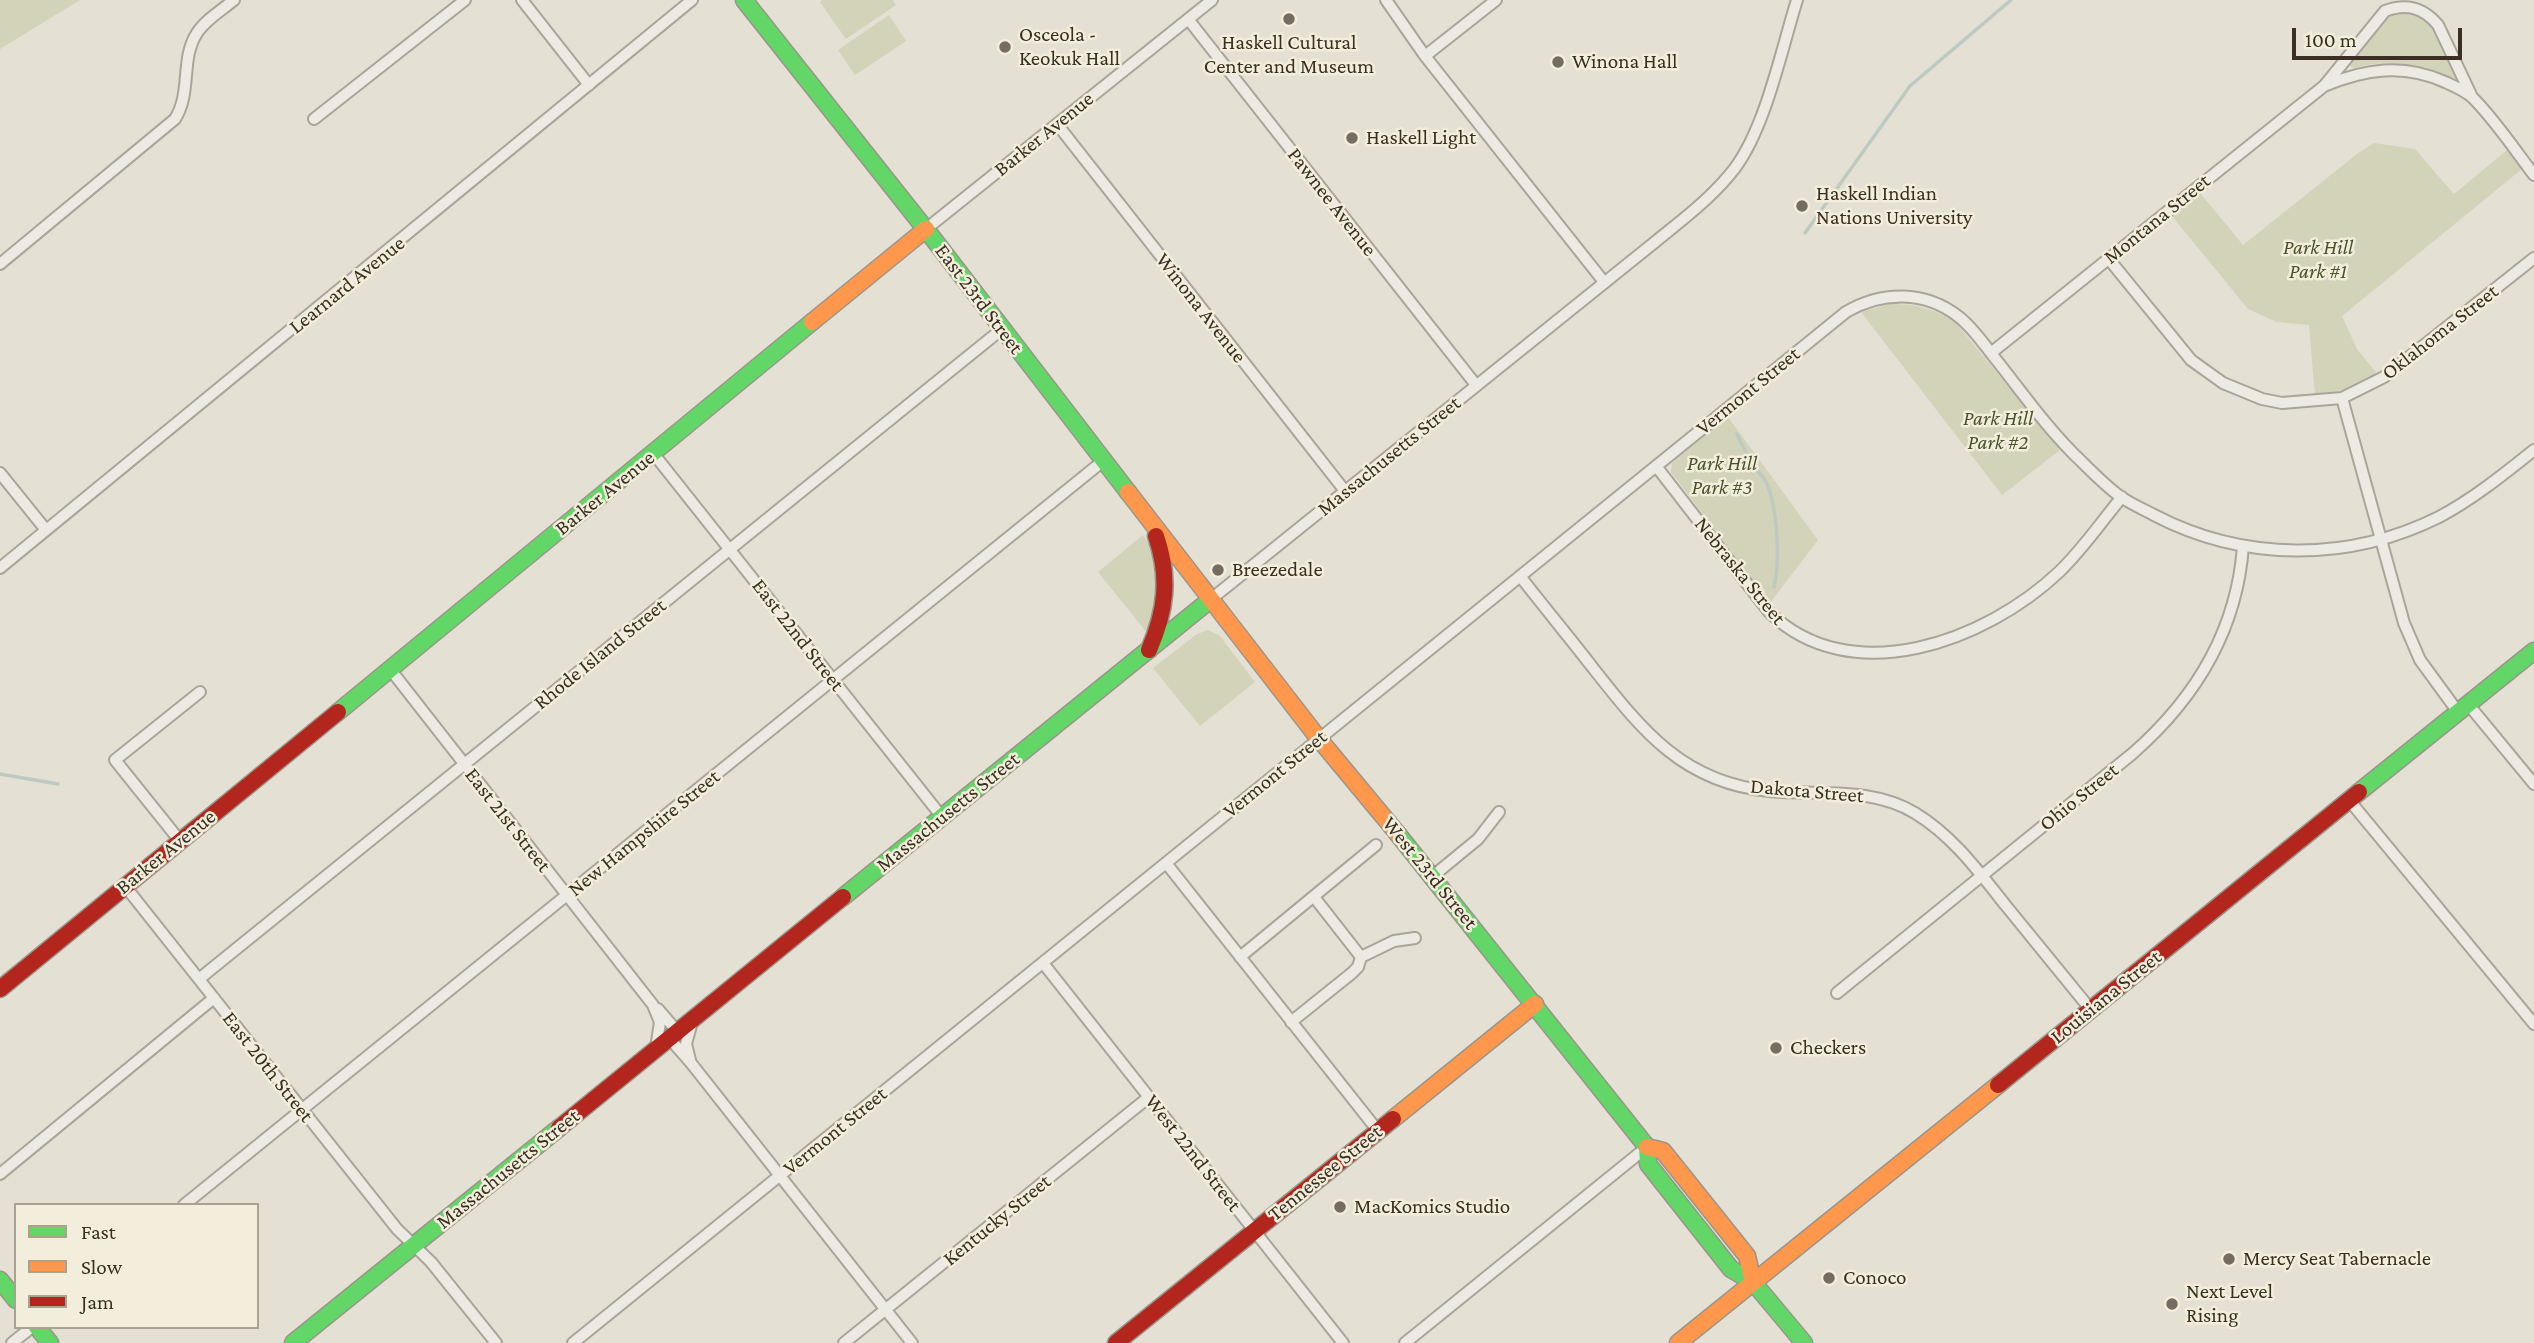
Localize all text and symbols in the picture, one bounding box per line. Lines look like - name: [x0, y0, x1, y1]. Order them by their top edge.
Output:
- marker: Haskell Cultural Center and Museum: [1281, 11, 1297, 27]
- scale bar: [2296, 14, 2466, 58]
- place label: Osceola - Keokuk Hall: [1019, 22, 1120, 72]
- text: 100 m: [2305, 28, 2357, 52]
- place label: Haskell Cultural Center and Museum: [1204, 30, 1374, 80]
- marker: Osceola - Keokuk Hall: [997, 39, 1013, 55]
- place label: Winona Hall: [1572, 49, 1678, 75]
- marker: Winona Hall: [1550, 54, 1566, 70]
- street label: Barker Avenue: [989, 86, 1099, 182]
- place label: Haskell Light: [1366, 125, 1476, 151]
- marker: Haskell Light: [1344, 130, 1360, 146]
- street label: Pawnee Avenue: [1282, 143, 1382, 261]
- street label: Montana Street: [2099, 168, 2215, 270]
- place label: Haskell Indian Nations University: [1816, 181, 1972, 231]
- marker: Haskell Indian Nations University: [1794, 198, 1810, 214]
- street label: Learnard Avenue: [284, 231, 410, 339]
- park label: Park Hill Park #1: [2283, 235, 2353, 285]
- street label: East 23rd Street: [929, 239, 1029, 359]
- street label: Winona Avenue: [1150, 248, 1252, 368]
- street label: Oklahoma Street: [2377, 279, 2503, 385]
- street label: Vermont Street: [1691, 341, 1805, 441]
- street label: Massachusetts Street: [1312, 391, 1466, 521]
- park label: Park Hill Park #2: [1963, 406, 2033, 456]
- street label: Barker Avenue: [550, 445, 660, 541]
- park label: Park Hill Park #3: [1687, 451, 1757, 501]
- street label: Nebraska Street: [1689, 512, 1791, 630]
- place label: Breezedale: [1232, 557, 1323, 583]
- marker: Breezedale: [1210, 562, 1226, 578]
- street label: East 22nd Street: [746, 574, 850, 696]
- street label: Rhode Island Street: [529, 593, 671, 715]
- street label: Vermont Street: [1218, 724, 1332, 824]
- street label: Massachusetts Street: [871, 747, 1025, 877]
- street label: Ohio Street: [2034, 758, 2124, 836]
- street label: East 21st Street: [459, 763, 557, 877]
- street label: New Hampshire Street: [563, 764, 725, 902]
- street label: Dakota Street: [1749, 773, 1865, 809]
- street label: Barker Avenue: [111, 804, 221, 900]
- street label: West 23rd Street: [1377, 811, 1483, 935]
- street label: Louisiana Street: [2046, 945, 2166, 1049]
- street label: East 20th Street: [217, 1007, 319, 1127]
- place label: Checkers: [1790, 1035, 1866, 1061]
- marker: Checkers: [1768, 1040, 1784, 1056]
- street label: Vermont Street: [778, 1081, 892, 1181]
- street label: West 22nd Street: [1139, 1089, 1247, 1217]
- street label: Massachusetts Street: [431, 1104, 585, 1234]
- street label: Tennessee Street: [1263, 1119, 1387, 1227]
- street label: Kentucky Street: [938, 1169, 1056, 1271]
- place label: MacKomics Studio: [1354, 1194, 1510, 1220]
- marker: MacKomics Studio: [1332, 1199, 1348, 1215]
- legend: [14, 1203, 259, 1329]
- text: Fast: [81, 1220, 116, 1244]
- place label: Mercy Seat Tabernacle: [2243, 1246, 2431, 1272]
- marker: Mercy Seat Tabernacle: [2221, 1251, 2237, 1267]
- text: Slow: [81, 1255, 122, 1279]
- place label: Conoco: [1843, 1265, 1906, 1291]
- marker: Conoco: [1821, 1270, 1837, 1286]
- place label: Next Level Rising: [2186, 1279, 2273, 1329]
- text: Jam: [81, 1290, 114, 1314]
- marker: Next Level Rising: [2164, 1296, 2180, 1312]

